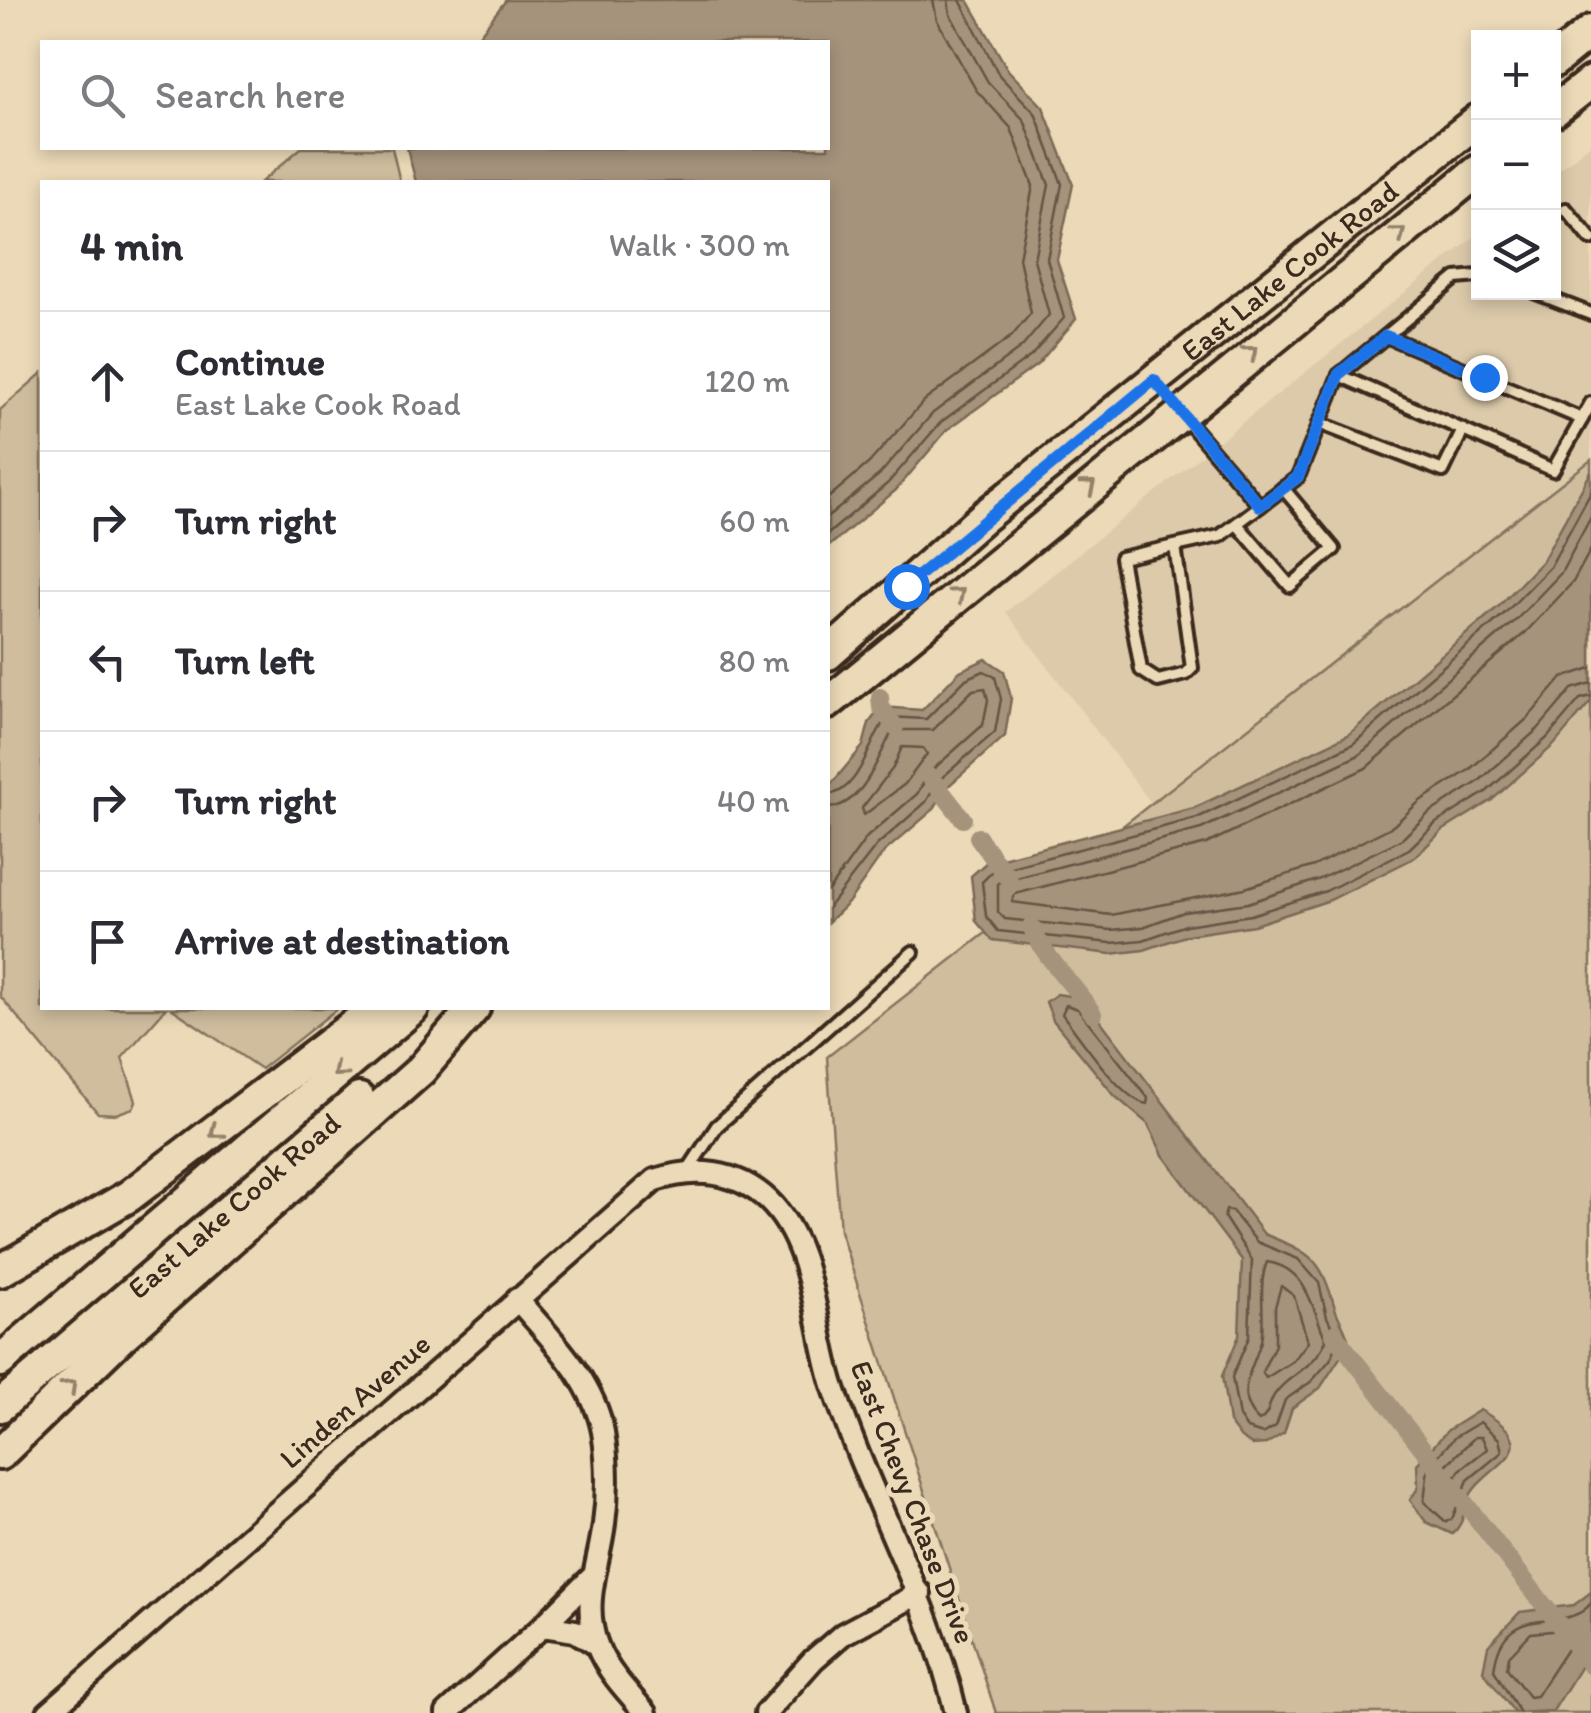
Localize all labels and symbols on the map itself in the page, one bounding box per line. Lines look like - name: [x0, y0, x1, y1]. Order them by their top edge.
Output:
- street label: East Lake Cook Road: [1173, 172, 1405, 369]
- one-way arrow: [1388, 227, 1406, 245]
- one-way arrow: [1240, 346, 1258, 364]
- route end: [1462, 355, 1508, 401]
- one-way arrow: [1077, 479, 1095, 497]
- route start: [884, 564, 930, 610]
- one-way arrow: [946, 588, 964, 606]
- one-way arrow: [333, 1059, 351, 1077]
- street label: East Lake Cook Road: [120, 1104, 348, 1307]
- one-way arrow: [209, 1120, 227, 1138]
- street label: Linden Avenue: [272, 1325, 438, 1476]
- street label: East Chevy Chase Drive: [842, 1355, 985, 1649]
- one-way arrow: [59, 1380, 77, 1398]

